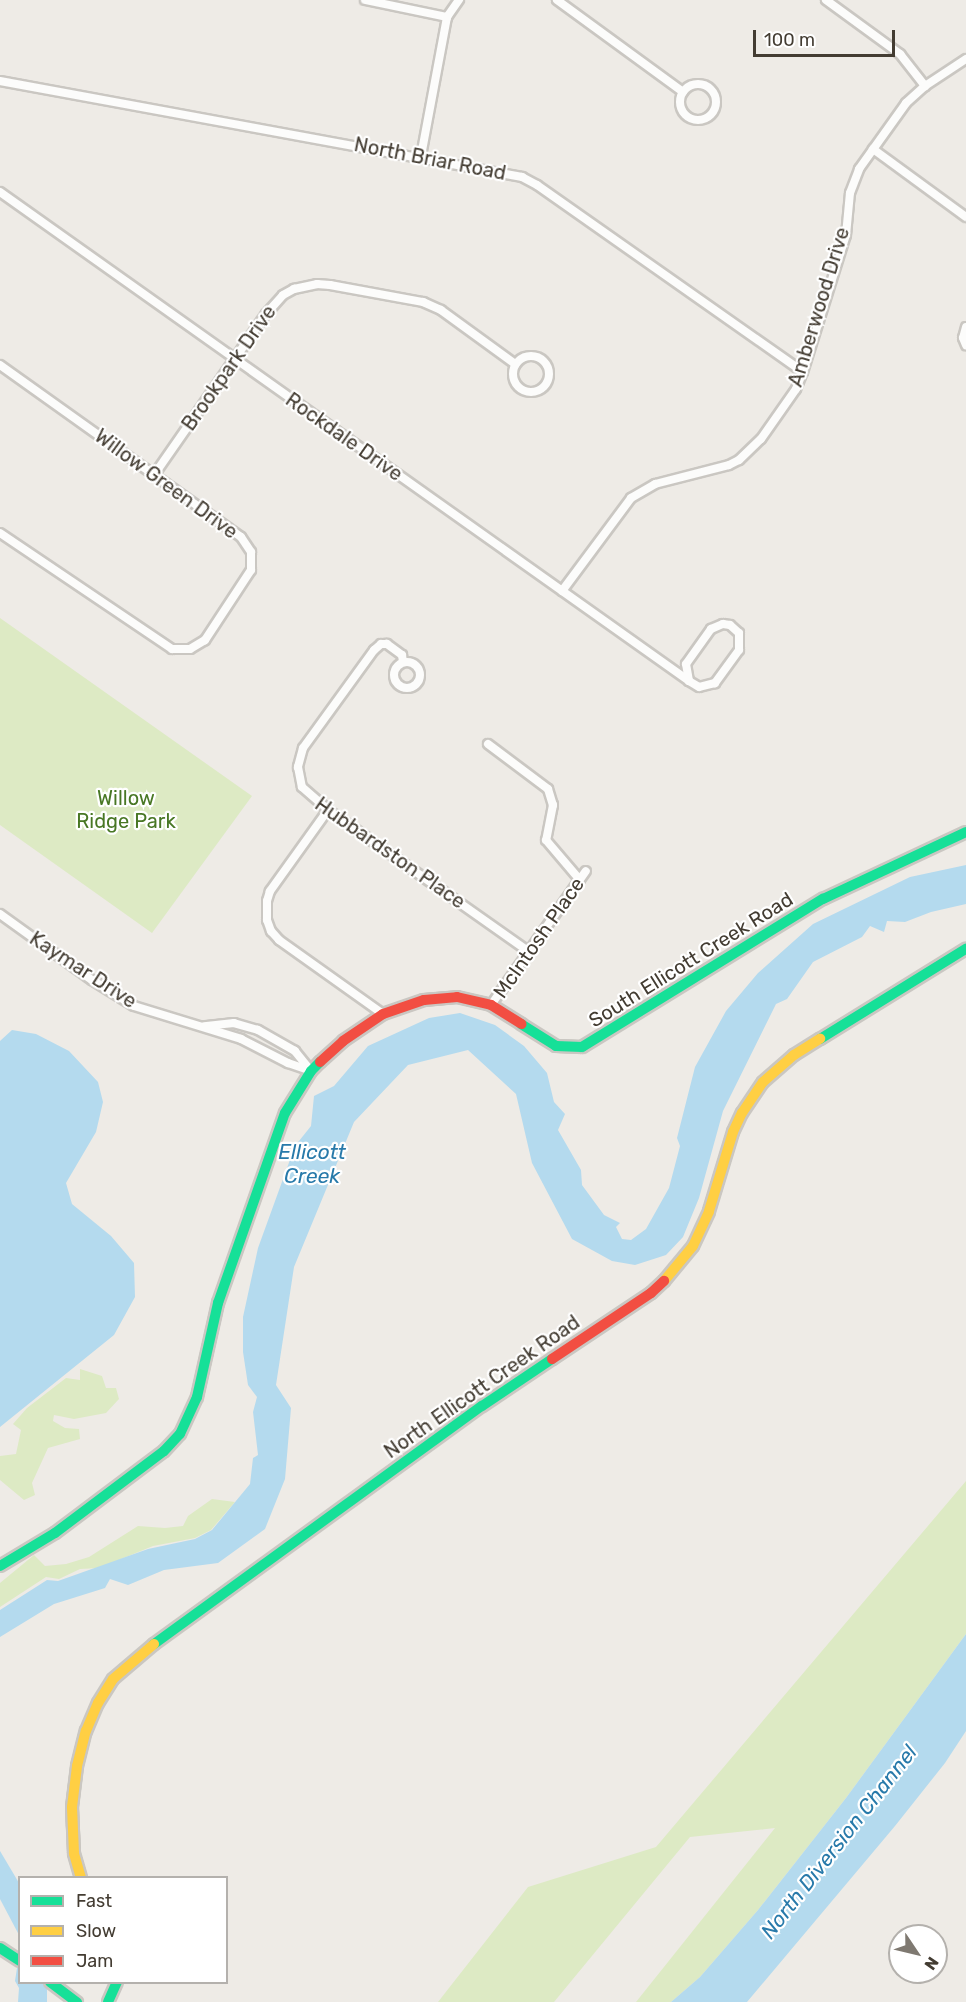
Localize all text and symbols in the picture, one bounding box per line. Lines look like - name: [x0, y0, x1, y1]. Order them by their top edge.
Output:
- scale bar: [756, 18, 898, 56]
- text: 100 m: [764, 29, 815, 51]
- street label: North Briar Road: [352, 132, 508, 186]
- street label: Amberwood Drive: [783, 224, 855, 390]
- street label: Brookpark Drive: [177, 301, 281, 435]
- street label: Rockdale Drive: [281, 388, 407, 486]
- street label: Willow Green Drive: [90, 424, 242, 544]
- park label: Willow Ridge Park: [76, 787, 176, 834]
- street label: Hubbardston Place: [310, 792, 470, 914]
- street label: McIntosh Place: [488, 873, 590, 1003]
- street label: South Ellicott Creek Road: [584, 887, 798, 1033]
- street label: Kaymar Drive: [25, 926, 141, 1014]
- water label: Ellicott Creek: [278, 1139, 346, 1189]
- street label: North Ellicott Creek Road: [380, 1310, 584, 1464]
- water label: North Diversion Channel: [756, 1740, 922, 1944]
- legend: [18, 1876, 228, 1984]
- text: Fast: [76, 1890, 112, 1912]
- text: Slow: [76, 1920, 116, 1942]
- north arrow: [888, 1924, 948, 1984]
- text: Jam: [76, 1950, 113, 1972]
- text: N: [920, 1953, 943, 1974]

